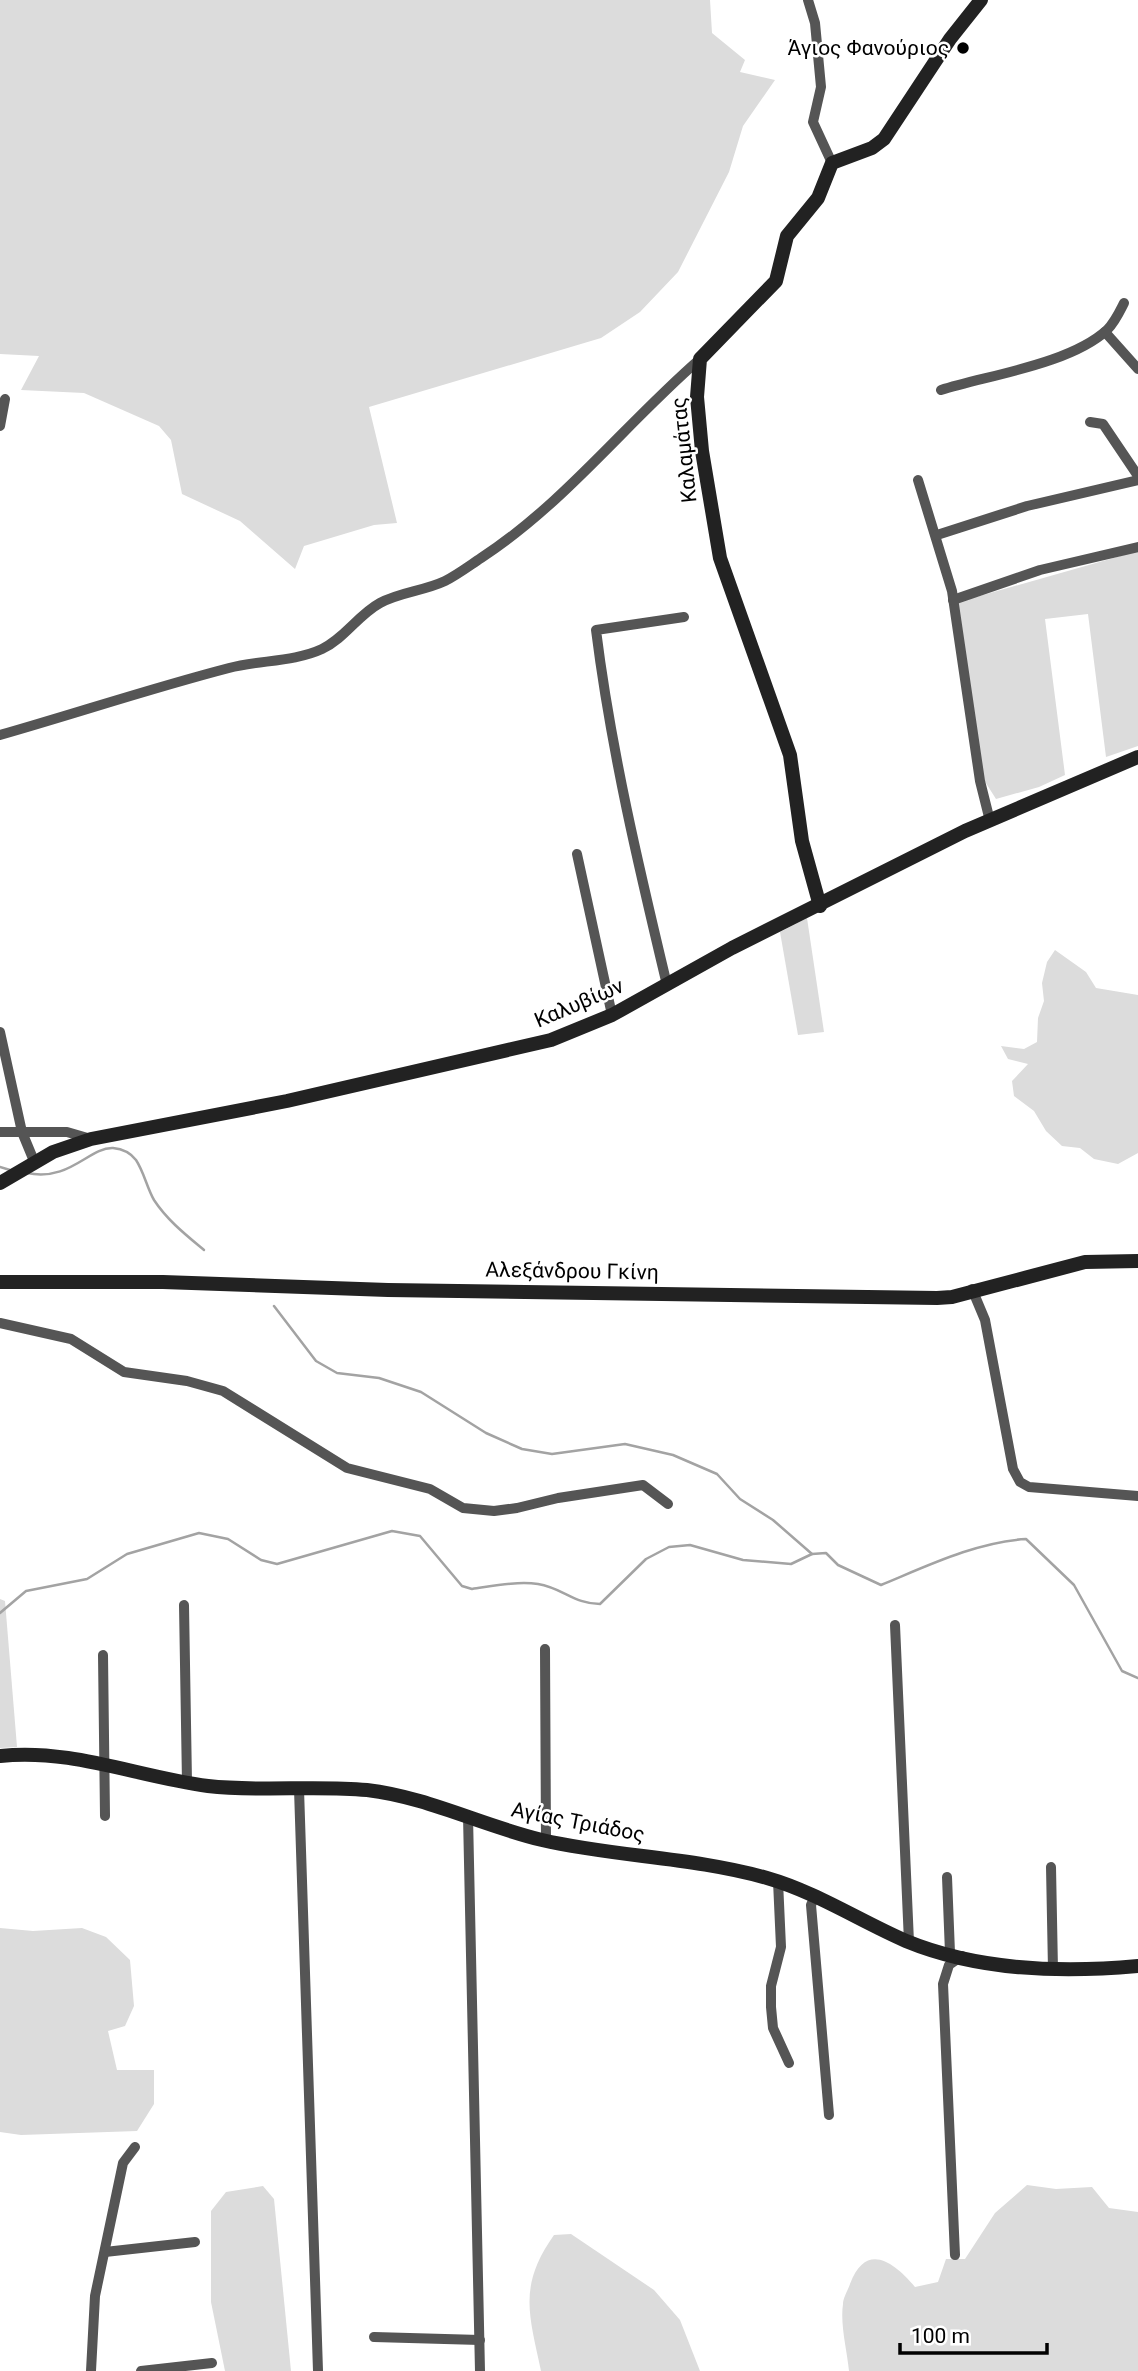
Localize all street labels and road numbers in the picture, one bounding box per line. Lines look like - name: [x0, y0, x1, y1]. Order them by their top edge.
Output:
- street label: Καλαμάτας: [667, 396, 701, 504]
- street label: Καλυβίων: [531, 973, 627, 1033]
- street label: Αλεξάνδρου Γκίνη: [485, 1257, 659, 1285]
- street label: Αγίας Τριάδος: [509, 1797, 647, 1847]

